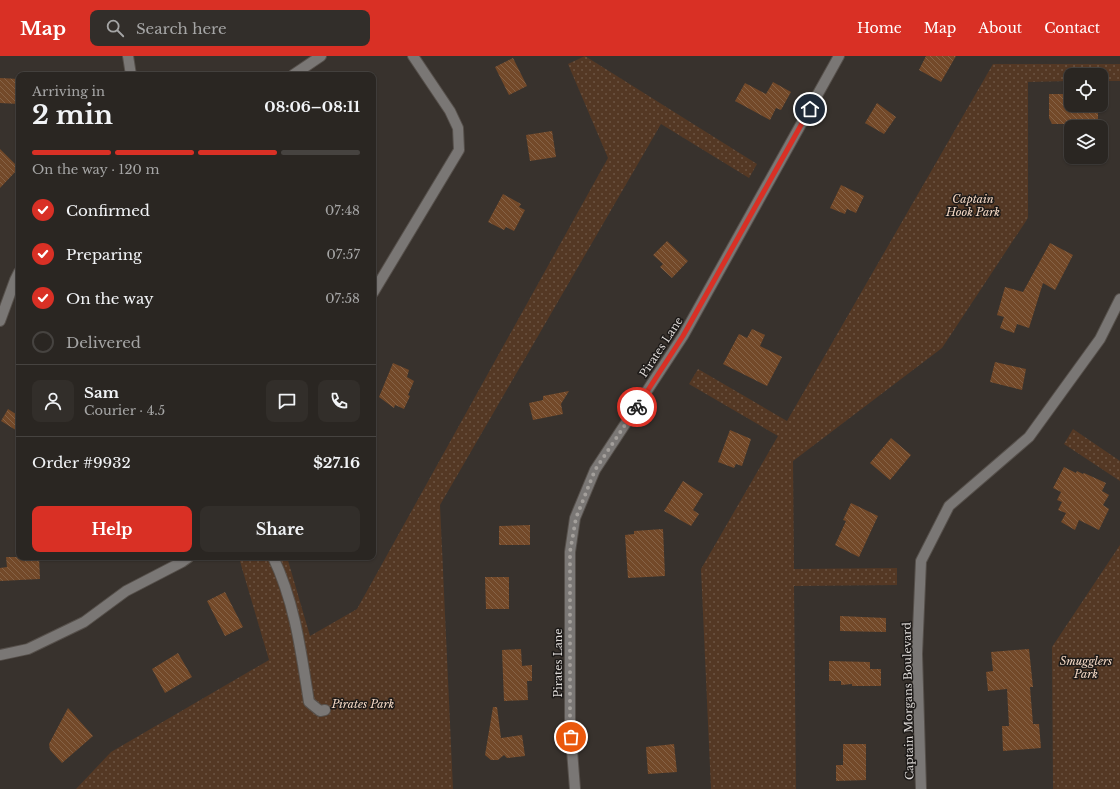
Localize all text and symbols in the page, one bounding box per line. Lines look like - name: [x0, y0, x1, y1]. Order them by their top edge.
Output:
- search box: [90, 10, 370, 46]
- text: Map: [20, 17, 66, 40]
- icon: search: [104, 17, 126, 39]
- text: Search here: [136, 19, 227, 38]
- text: Home: [857, 19, 902, 37]
- text: Map: [924, 19, 956, 37]
- text: About: [978, 19, 1022, 37]
- text: Contact: [1044, 19, 1100, 37]
- map controls: [1064, 68, 1108, 164]
- button: locate: [1064, 68, 1108, 112]
- text: Arriving in: [32, 83, 105, 100]
- pin: [793, 92, 827, 126]
- text: 08:06–08:11: [264, 97, 360, 116]
- icon: home: [799, 98, 821, 120]
- text: 2 min: [32, 99, 113, 131]
- button: layers: [1064, 120, 1108, 164]
- text: On the way · 120 m: [32, 161, 159, 178]
- park label: Captain Hook Park: [945, 192, 1000, 219]
- icon: check: [32, 199, 54, 221]
- text: Confirmed: [66, 201, 150, 220]
- text: 07:48: [325, 202, 360, 219]
- icon: check: [32, 243, 54, 265]
- text: Preparing: [66, 245, 142, 264]
- text: 07:57: [327, 246, 360, 263]
- icon: check: [32, 287, 54, 309]
- text: On the way: [66, 289, 154, 308]
- text: 07:58: [325, 290, 360, 307]
- street label: Pirates Lane: [636, 314, 686, 380]
- text: Delivered: [66, 333, 141, 352]
- button: person: [32, 380, 74, 422]
- button: chat: [266, 380, 308, 422]
- button: phone: [318, 380, 360, 422]
- text: Sam: [84, 383, 119, 402]
- courier: [617, 387, 657, 427]
- icon: bike: [626, 396, 648, 418]
- text: Courier · 4.5: [84, 402, 165, 419]
- text: Order #9932: [32, 453, 131, 472]
- text: $27.16: [313, 453, 360, 472]
- button: Help: [32, 506, 192, 552]
- button: Share: [200, 506, 360, 552]
- street label: Captain Morgans Boulevard: [900, 621, 916, 780]
- street label: Pirates Lane: [551, 628, 565, 698]
- park label: Smugglers Park: [1060, 654, 1112, 681]
- park label: Pirates Park: [331, 697, 395, 711]
- pin: [554, 720, 588, 754]
- icon: bag: [560, 726, 582, 748]

